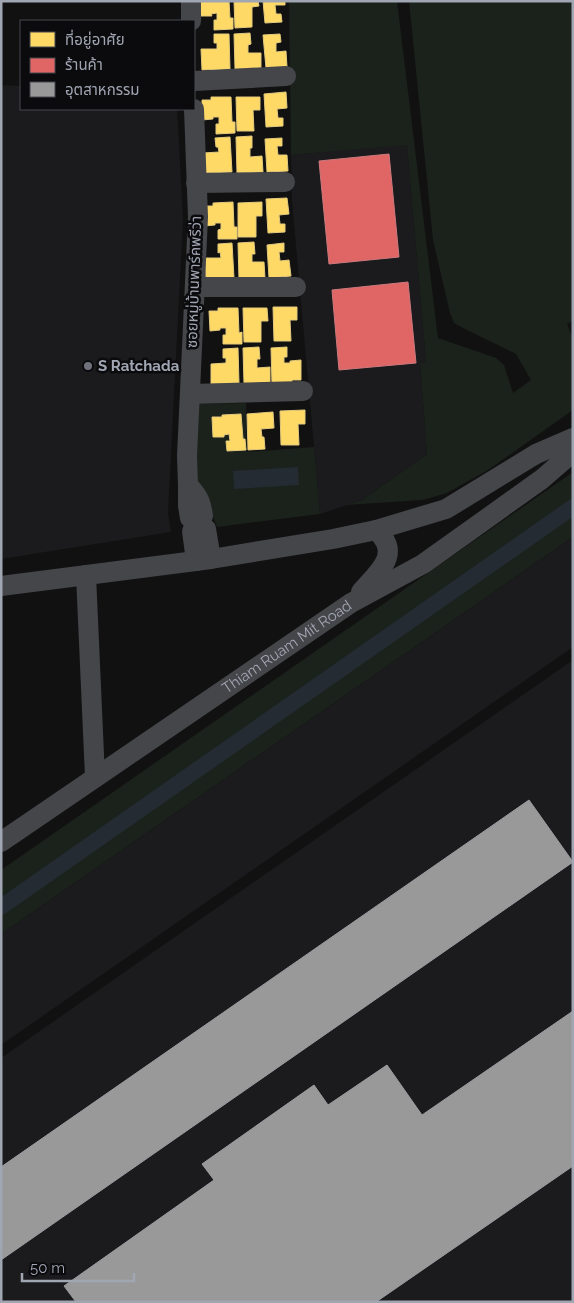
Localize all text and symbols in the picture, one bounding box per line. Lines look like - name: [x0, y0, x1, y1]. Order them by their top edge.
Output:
- legend: [20, 20, 195, 110]
- text: ที่อยู่อาศัย: [65, 29, 125, 49]
- text: ร้านค้า: [65, 56, 103, 74]
- text: อุตสาหกรรม: [65, 81, 139, 99]
- street label: ซอยหมู่บ้านพาร์คพรีว่า: [183, 215, 205, 349]
- place label: S Ratchada: [98, 357, 180, 375]
- marker: S Ratchada: [82, 360, 94, 372]
- street label: Thiam Ruam Mit Road: [219, 596, 355, 697]
- scale bar: [22, 1250, 135, 1282]
- text: 50 m: [30, 1259, 65, 1277]

